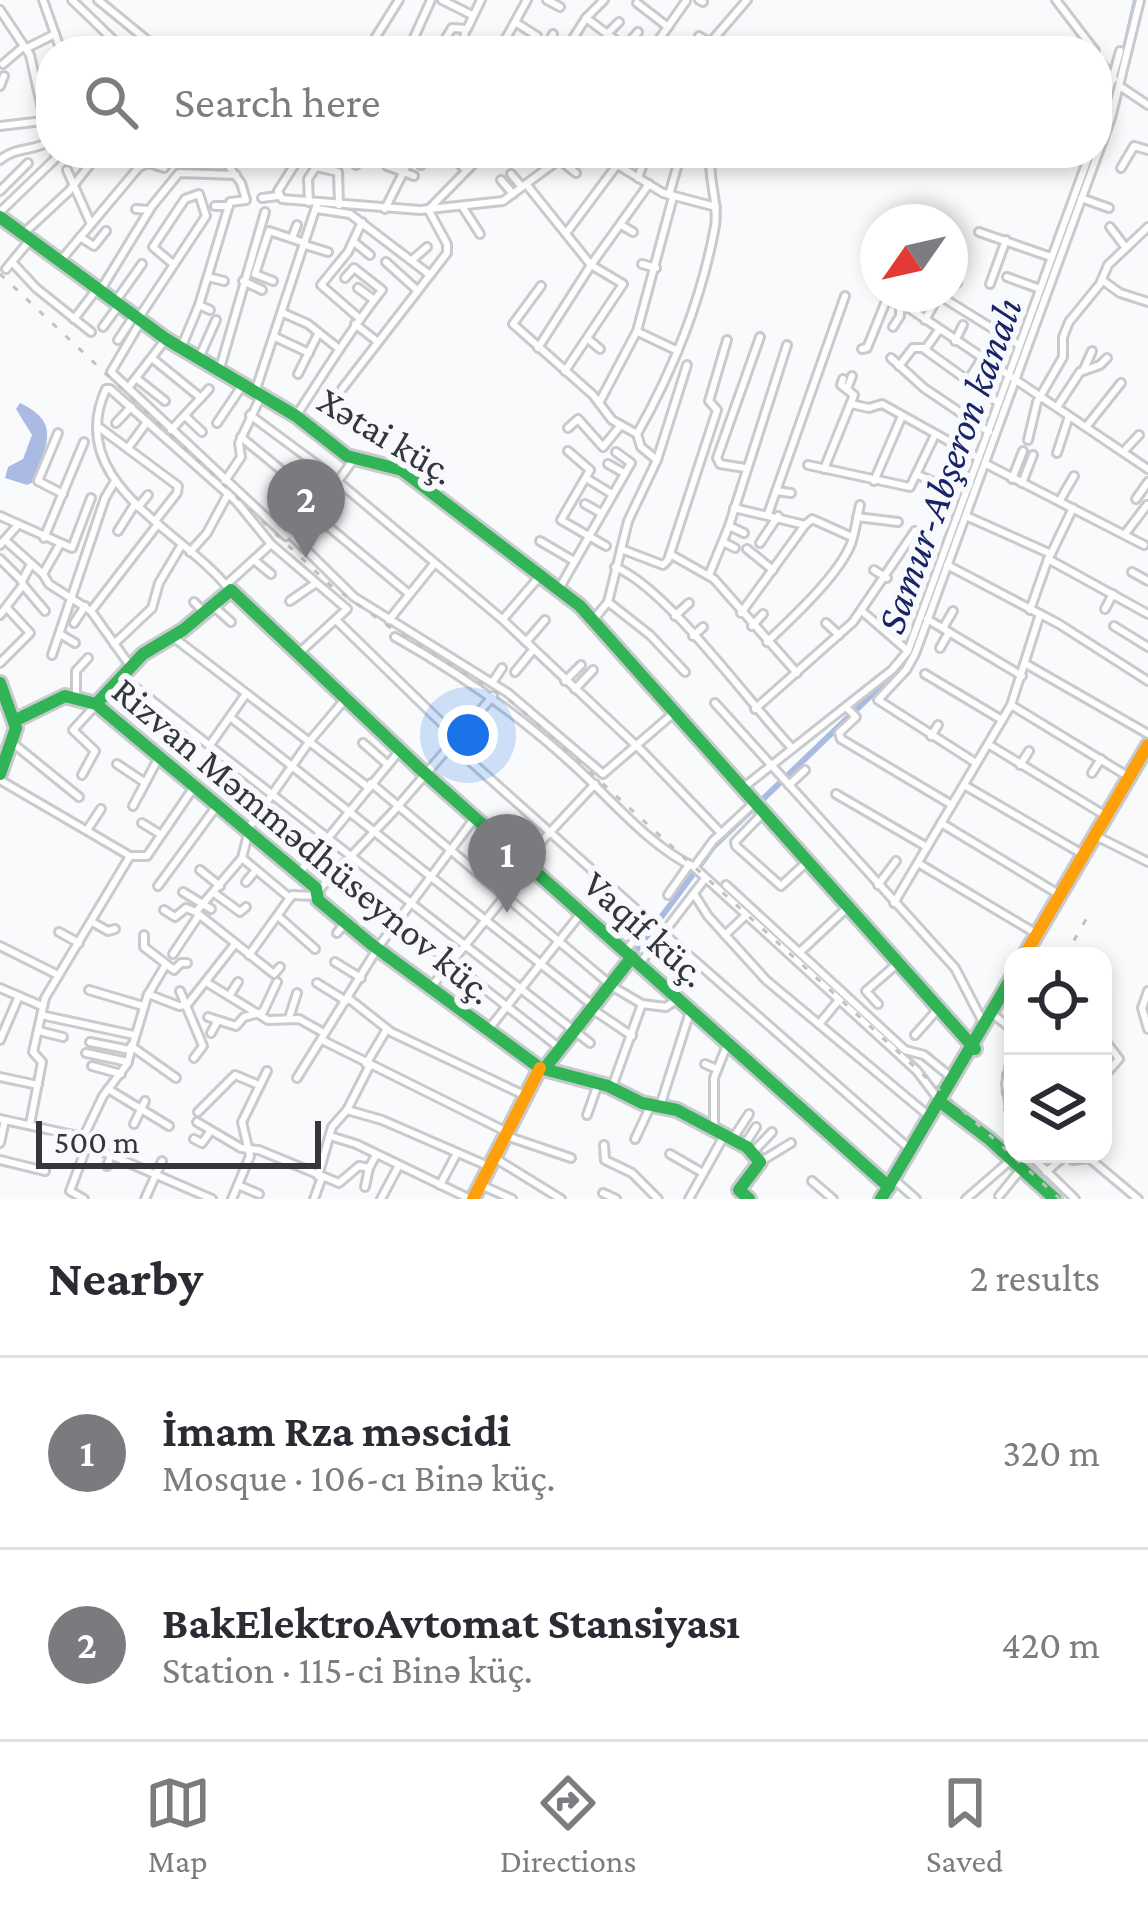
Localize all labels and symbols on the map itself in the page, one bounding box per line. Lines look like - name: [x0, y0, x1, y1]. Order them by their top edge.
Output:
- north arrow: [860, 204, 968, 312]
- water label: Samur-Abşeron kanalı: [866, 291, 1031, 639]
- street label: Xətai küç.: [310, 378, 463, 494]
- pin: 2: [267, 459, 345, 558]
- street label: Rizvan Məmmədhüseynov küç.: [104, 668, 503, 1013]
- your location: [438, 705, 498, 765]
- pin: 1: [468, 814, 546, 913]
- street label: Vaqif küç.: [574, 862, 716, 996]
- scale bar: [36, 1115, 321, 1168]

